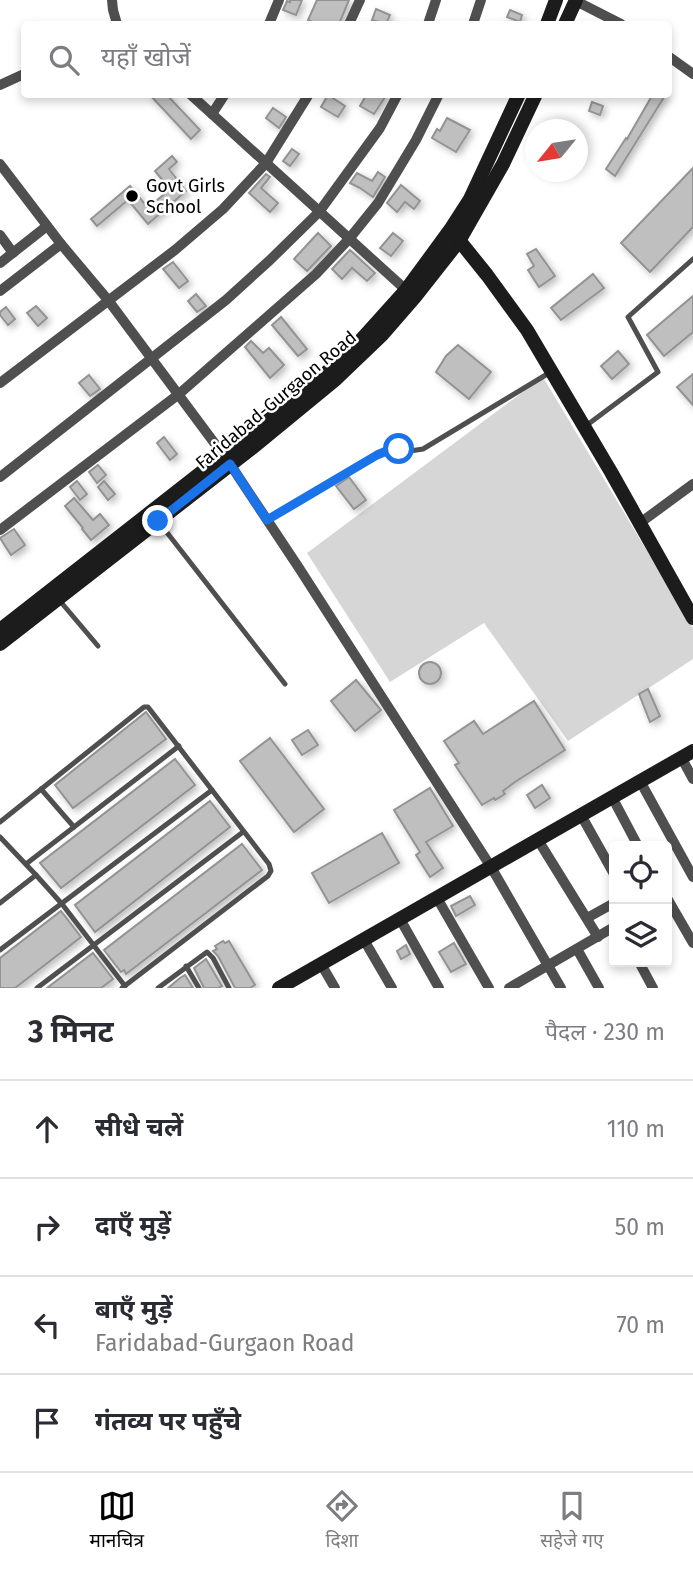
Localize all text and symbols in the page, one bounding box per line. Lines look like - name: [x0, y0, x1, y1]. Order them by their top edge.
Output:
- search box: [21, 21, 672, 98]
- icon: search: [45, 41, 83, 79]
- text: यहाँ खोजें: [101, 42, 191, 73]
- north arrow: [525, 119, 588, 182]
- place label: Govt Girls School: [146, 175, 225, 218]
- marker: Govt Girls School: [124, 188, 140, 204]
- street label: Faridabad-Gurgaon Road: [191, 326, 361, 474]
- route start: [383, 433, 414, 464]
- route end: [142, 505, 173, 536]
- map controls: [609, 841, 672, 967]
- button: locate: [609, 841, 672, 904]
- button: layers: [609, 904, 672, 967]
- text: 3 मिनट: [28, 1014, 114, 1050]
- text: पैदल · 230 m: [545, 1018, 665, 1046]
- icon: ahead: [28, 1110, 66, 1148]
- text: सीधे चलें: [95, 1112, 183, 1143]
- text: 110 m: [607, 1115, 665, 1143]
- icon: right: [28, 1208, 66, 1246]
- text: दाएँ मुड़ें: [95, 1210, 171, 1241]
- text: 50 m: [615, 1213, 665, 1241]
- text: बाएँ मुड़ें: [95, 1294, 172, 1325]
- icon: left: [28, 1306, 66, 1344]
- text: 70 m: [616, 1311, 665, 1339]
- text: Faridabad-Gurgaon Road: [95, 1329, 355, 1357]
- icon: arrive: [28, 1404, 66, 1442]
- text: गंतव्य पर पहुँचे: [95, 1406, 241, 1437]
- tab: मानचित्र: [90, 1487, 144, 1555]
- tab: दिशा: [323, 1487, 361, 1555]
- tab: सहेजे गए: [540, 1487, 603, 1555]

